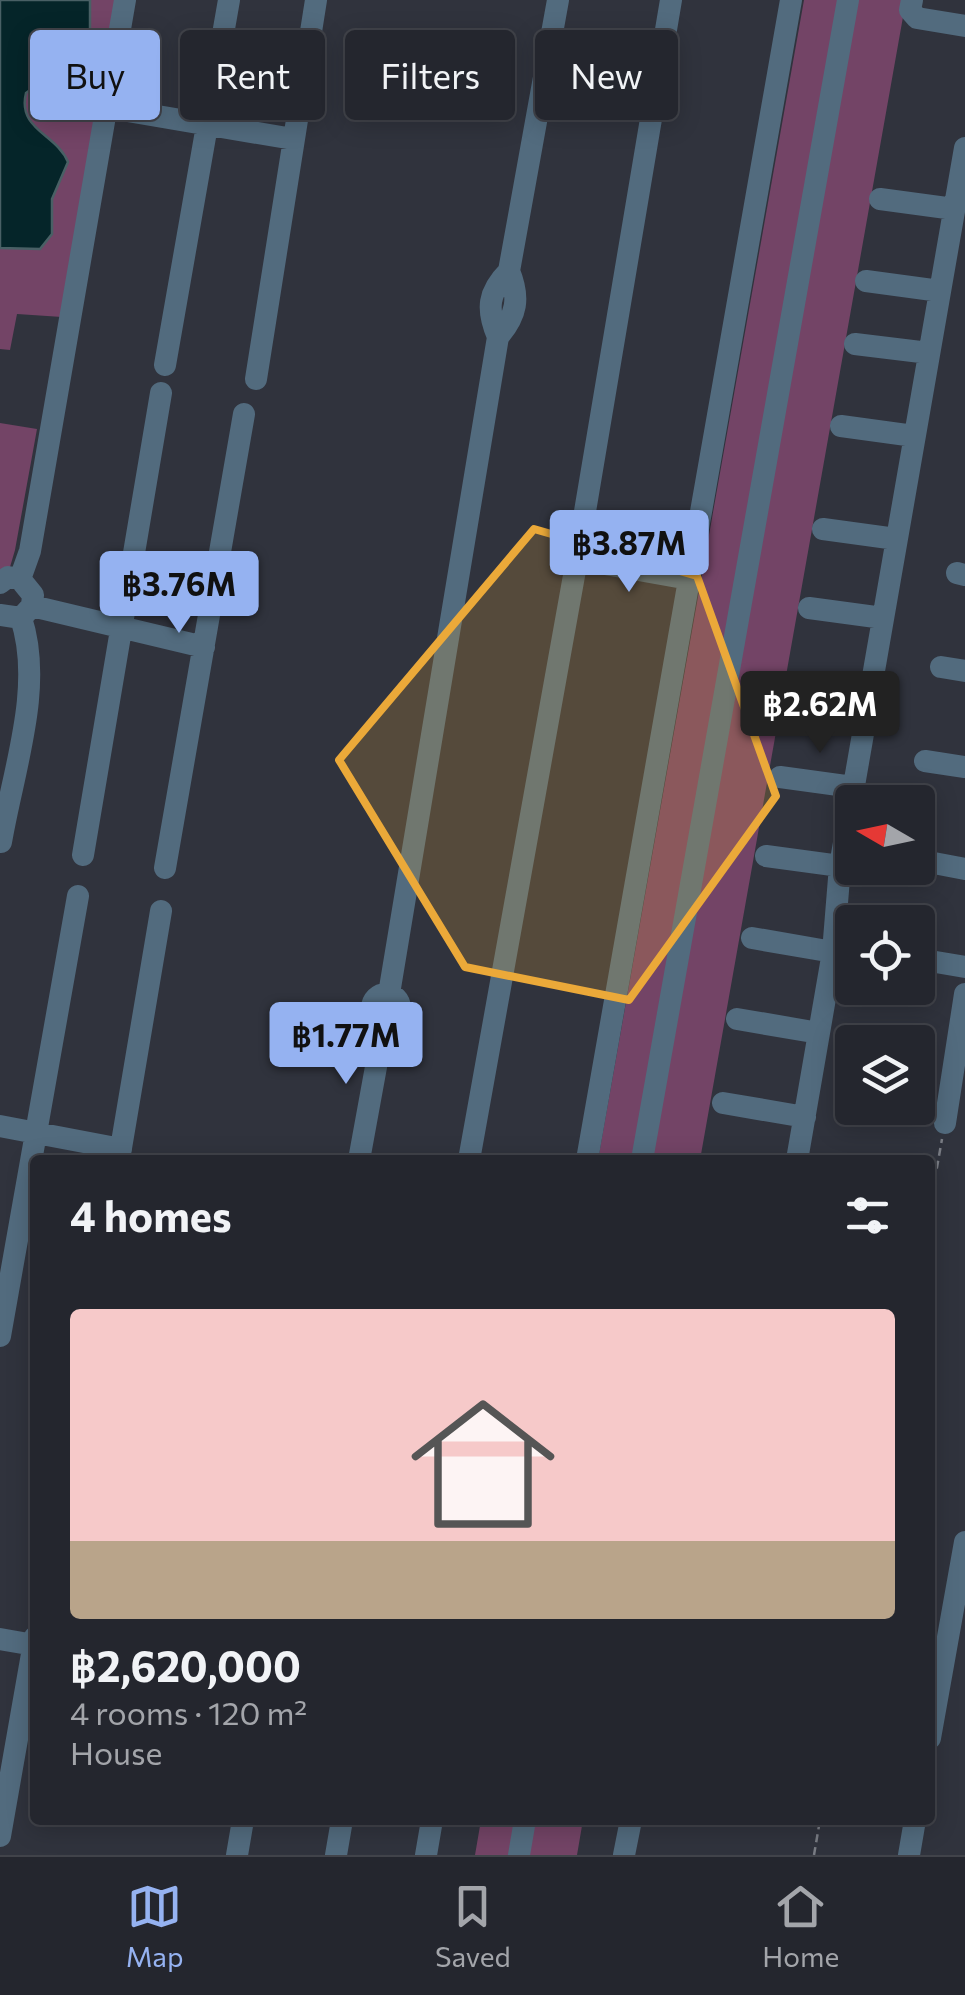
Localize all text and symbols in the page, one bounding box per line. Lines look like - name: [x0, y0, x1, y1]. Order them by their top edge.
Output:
- chip: Buy: [30, 30, 160, 120]
- chip: Rent: [180, 30, 325, 120]
- chip: Filters: [345, 30, 515, 120]
- chip: New: [535, 30, 678, 120]
- pin: ฿3.87M: [548, 510, 710, 595]
- text: ฿3.87M: [572, 522, 686, 562]
- pin: ฿3.76M: [98, 551, 260, 636]
- text: ฿3.76M: [122, 563, 236, 603]
- pin: ฿2.62M: [739, 671, 901, 756]
- text: ฿2.62M: [762, 683, 878, 723]
- north arrow: [835, 785, 935, 885]
- map controls: [835, 785, 935, 1125]
- button: locate: [835, 905, 935, 1005]
- pin: ฿1.77M: [265, 1002, 427, 1087]
- text: ฿1.77M: [292, 1014, 400, 1054]
- button: layers: [835, 1025, 935, 1125]
- icon: filters: [840, 1188, 895, 1243]
- text: 4 homes: [70, 1189, 232, 1241]
- icon: home: [393, 1374, 573, 1554]
- text: ฿2,620,000: [70, 1639, 301, 1691]
- text: 4 rooms · 120 m²: [70, 1692, 307, 1732]
- text: House: [70, 1732, 162, 1772]
- tab: Map: [126, 1879, 184, 1973]
- tab: Saved: [435, 1879, 511, 1973]
- tab: Home: [762, 1879, 839, 1973]

